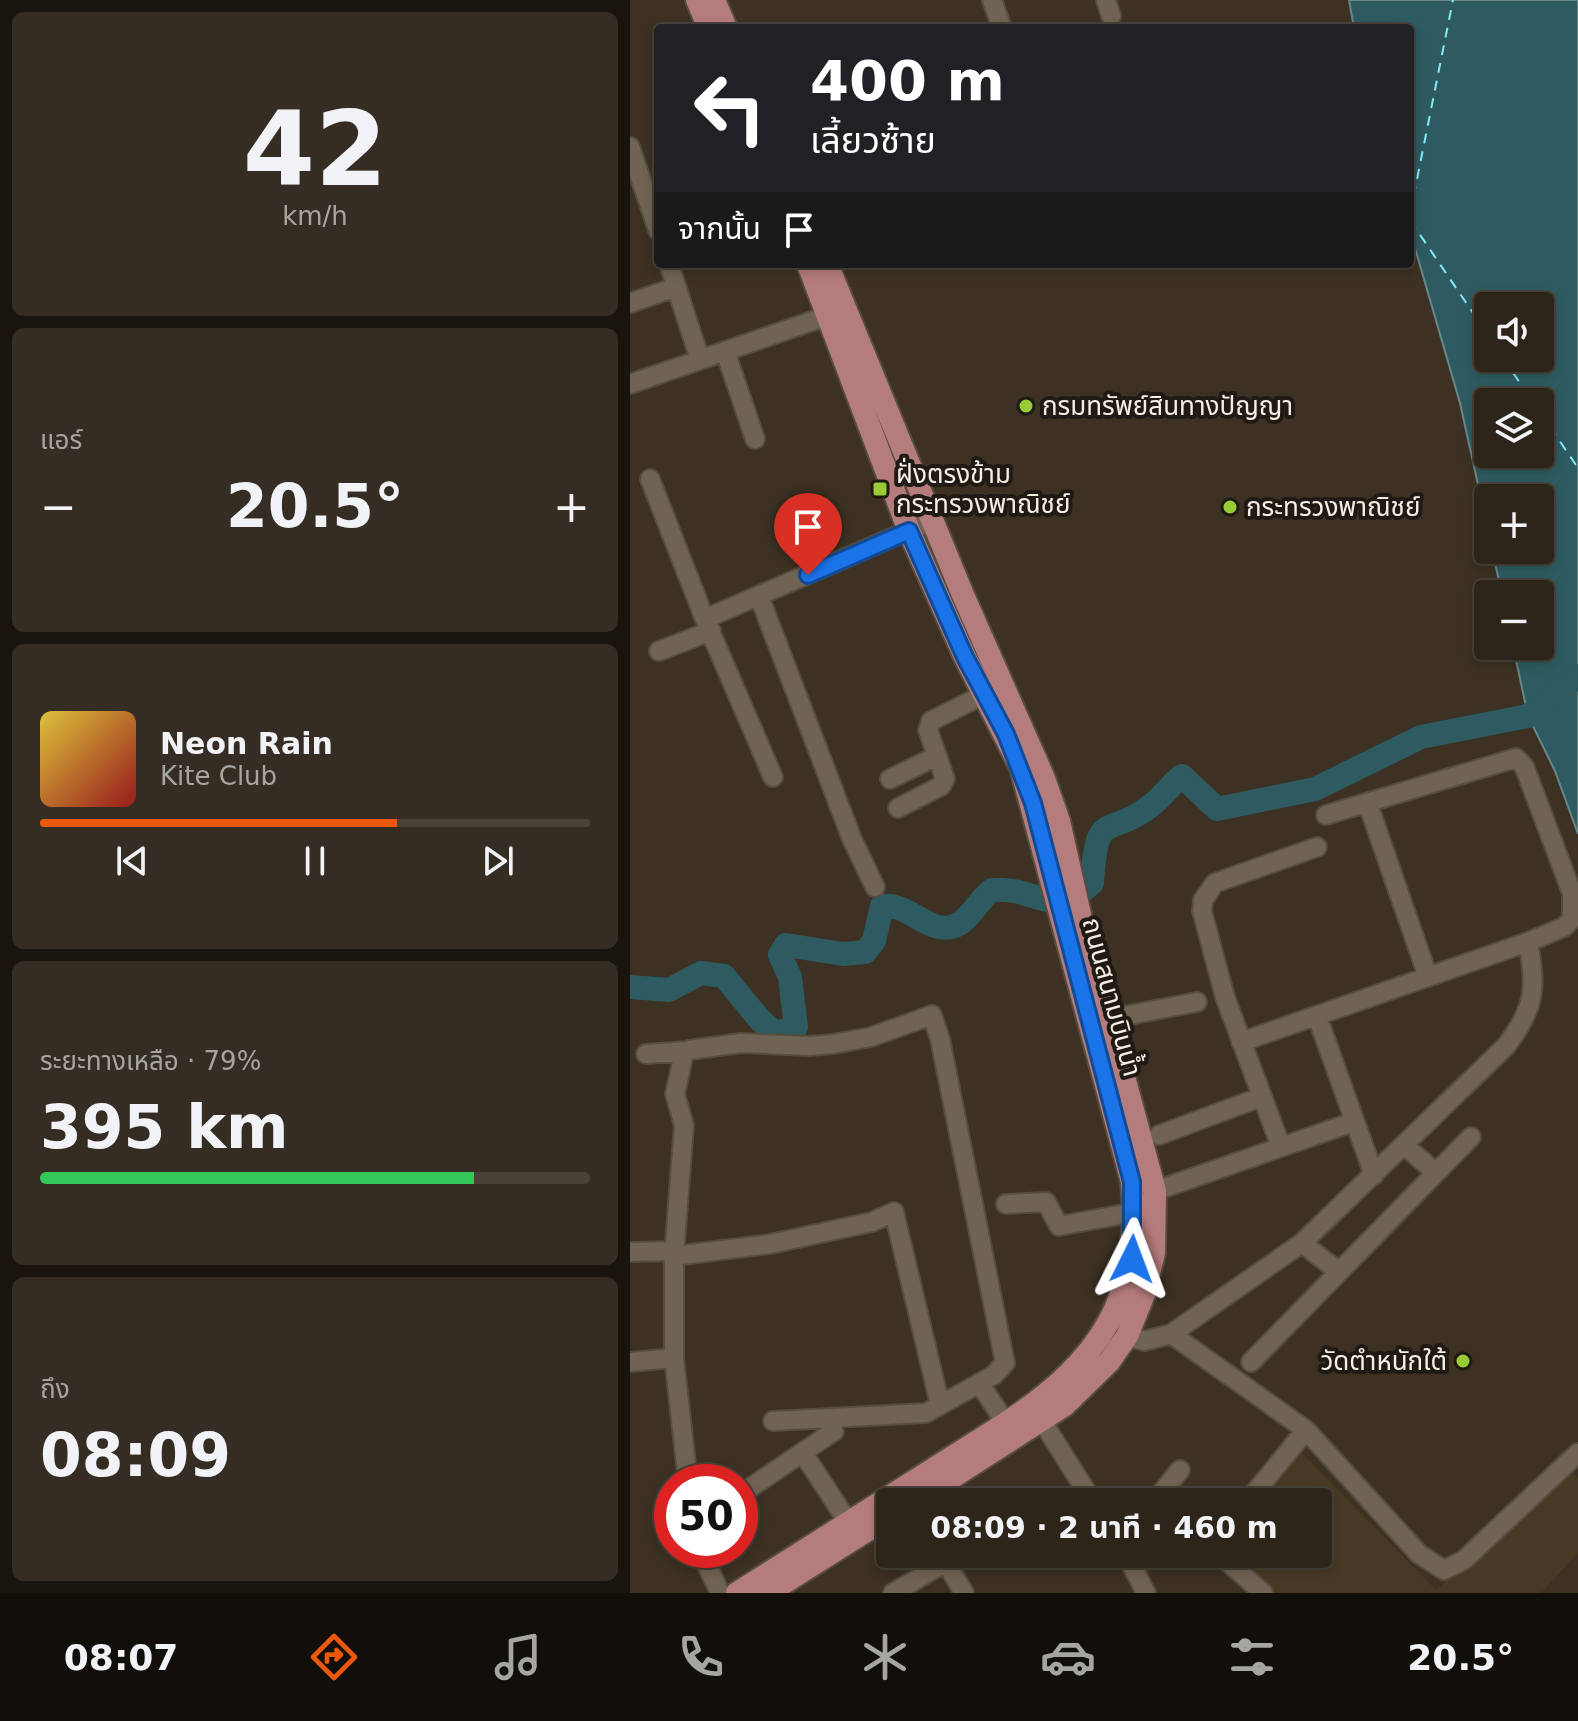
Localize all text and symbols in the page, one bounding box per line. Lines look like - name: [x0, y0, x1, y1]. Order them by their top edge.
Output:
- text: 400 m: [810, 48, 1005, 113]
- icon: left: [678, 56, 782, 160]
- text: 42: [243, 88, 387, 210]
- text: เลี้ยวซ้าย: [810, 120, 936, 161]
- text: km/h: [282, 201, 348, 231]
- icon: arrive: [777, 208, 821, 252]
- text: จากนั้น: [678, 211, 761, 246]
- map controls: [1474, 292, 1554, 660]
- button: sound: [1474, 292, 1554, 372]
- button: layers: [1474, 388, 1554, 468]
- place label: กรมทรัพย์สินทางปัญญา: [1042, 391, 1293, 421]
- marker: กรมทรัพย์สินทางปัญญา: [1017, 397, 1035, 415]
- text: แอร์: [40, 425, 82, 455]
- place label: ฝั่งตรงข้าม กระทรวงพาณิชย์: [896, 457, 1071, 519]
- text: 20.5°: [226, 471, 404, 541]
- marker: ฝั่งตรงข้าม กระทรวงพาณิชย์: [871, 480, 889, 498]
- text: −: [40, 481, 77, 532]
- text: +: [553, 481, 590, 532]
- button: +: [1474, 484, 1554, 564]
- place label: กระทรวงพาณิชย์: [1246, 492, 1421, 522]
- pin: [774, 493, 842, 575]
- marker: กระทรวงพาณิชย์: [1221, 498, 1239, 516]
- icon: arrive: [786, 505, 830, 549]
- button: −: [1474, 580, 1554, 660]
- text: Neon Rain: [160, 726, 333, 761]
- text: Kite Club: [160, 761, 277, 791]
- icon: previous: [110, 839, 154, 883]
- icon: pause: [293, 839, 337, 883]
- icon: next: [476, 839, 520, 883]
- street label: ถนนสนามบินน้ำ: [1076, 914, 1150, 1080]
- text: ระยะทางเหลือ · 79%: [40, 1046, 261, 1076]
- text: 395 km: [40, 1092, 289, 1162]
- position arrow: [1090, 1217, 1174, 1301]
- place label: วัดตำหนักใต้: [1321, 1346, 1447, 1376]
- marker: วัดตำหนักใต้: [1454, 1352, 1472, 1370]
- text: ถึง: [40, 1374, 70, 1404]
- text: 08:09: [40, 1420, 231, 1490]
- speed limit sign: 50: [654, 1464, 758, 1568]
- text: 08:09 · 2 นาที · 460 m: [930, 1510, 1278, 1545]
- icon: directions: [306, 1629, 362, 1685]
- icon: music: [490, 1629, 546, 1685]
- icon: phone: [673, 1629, 729, 1685]
- icon: climate: [857, 1629, 913, 1685]
- icon: car: [1040, 1629, 1096, 1685]
- icon: filters: [1224, 1629, 1280, 1685]
- text: 08:07: [64, 1637, 178, 1678]
- text: 20.5°: [1407, 1637, 1514, 1678]

